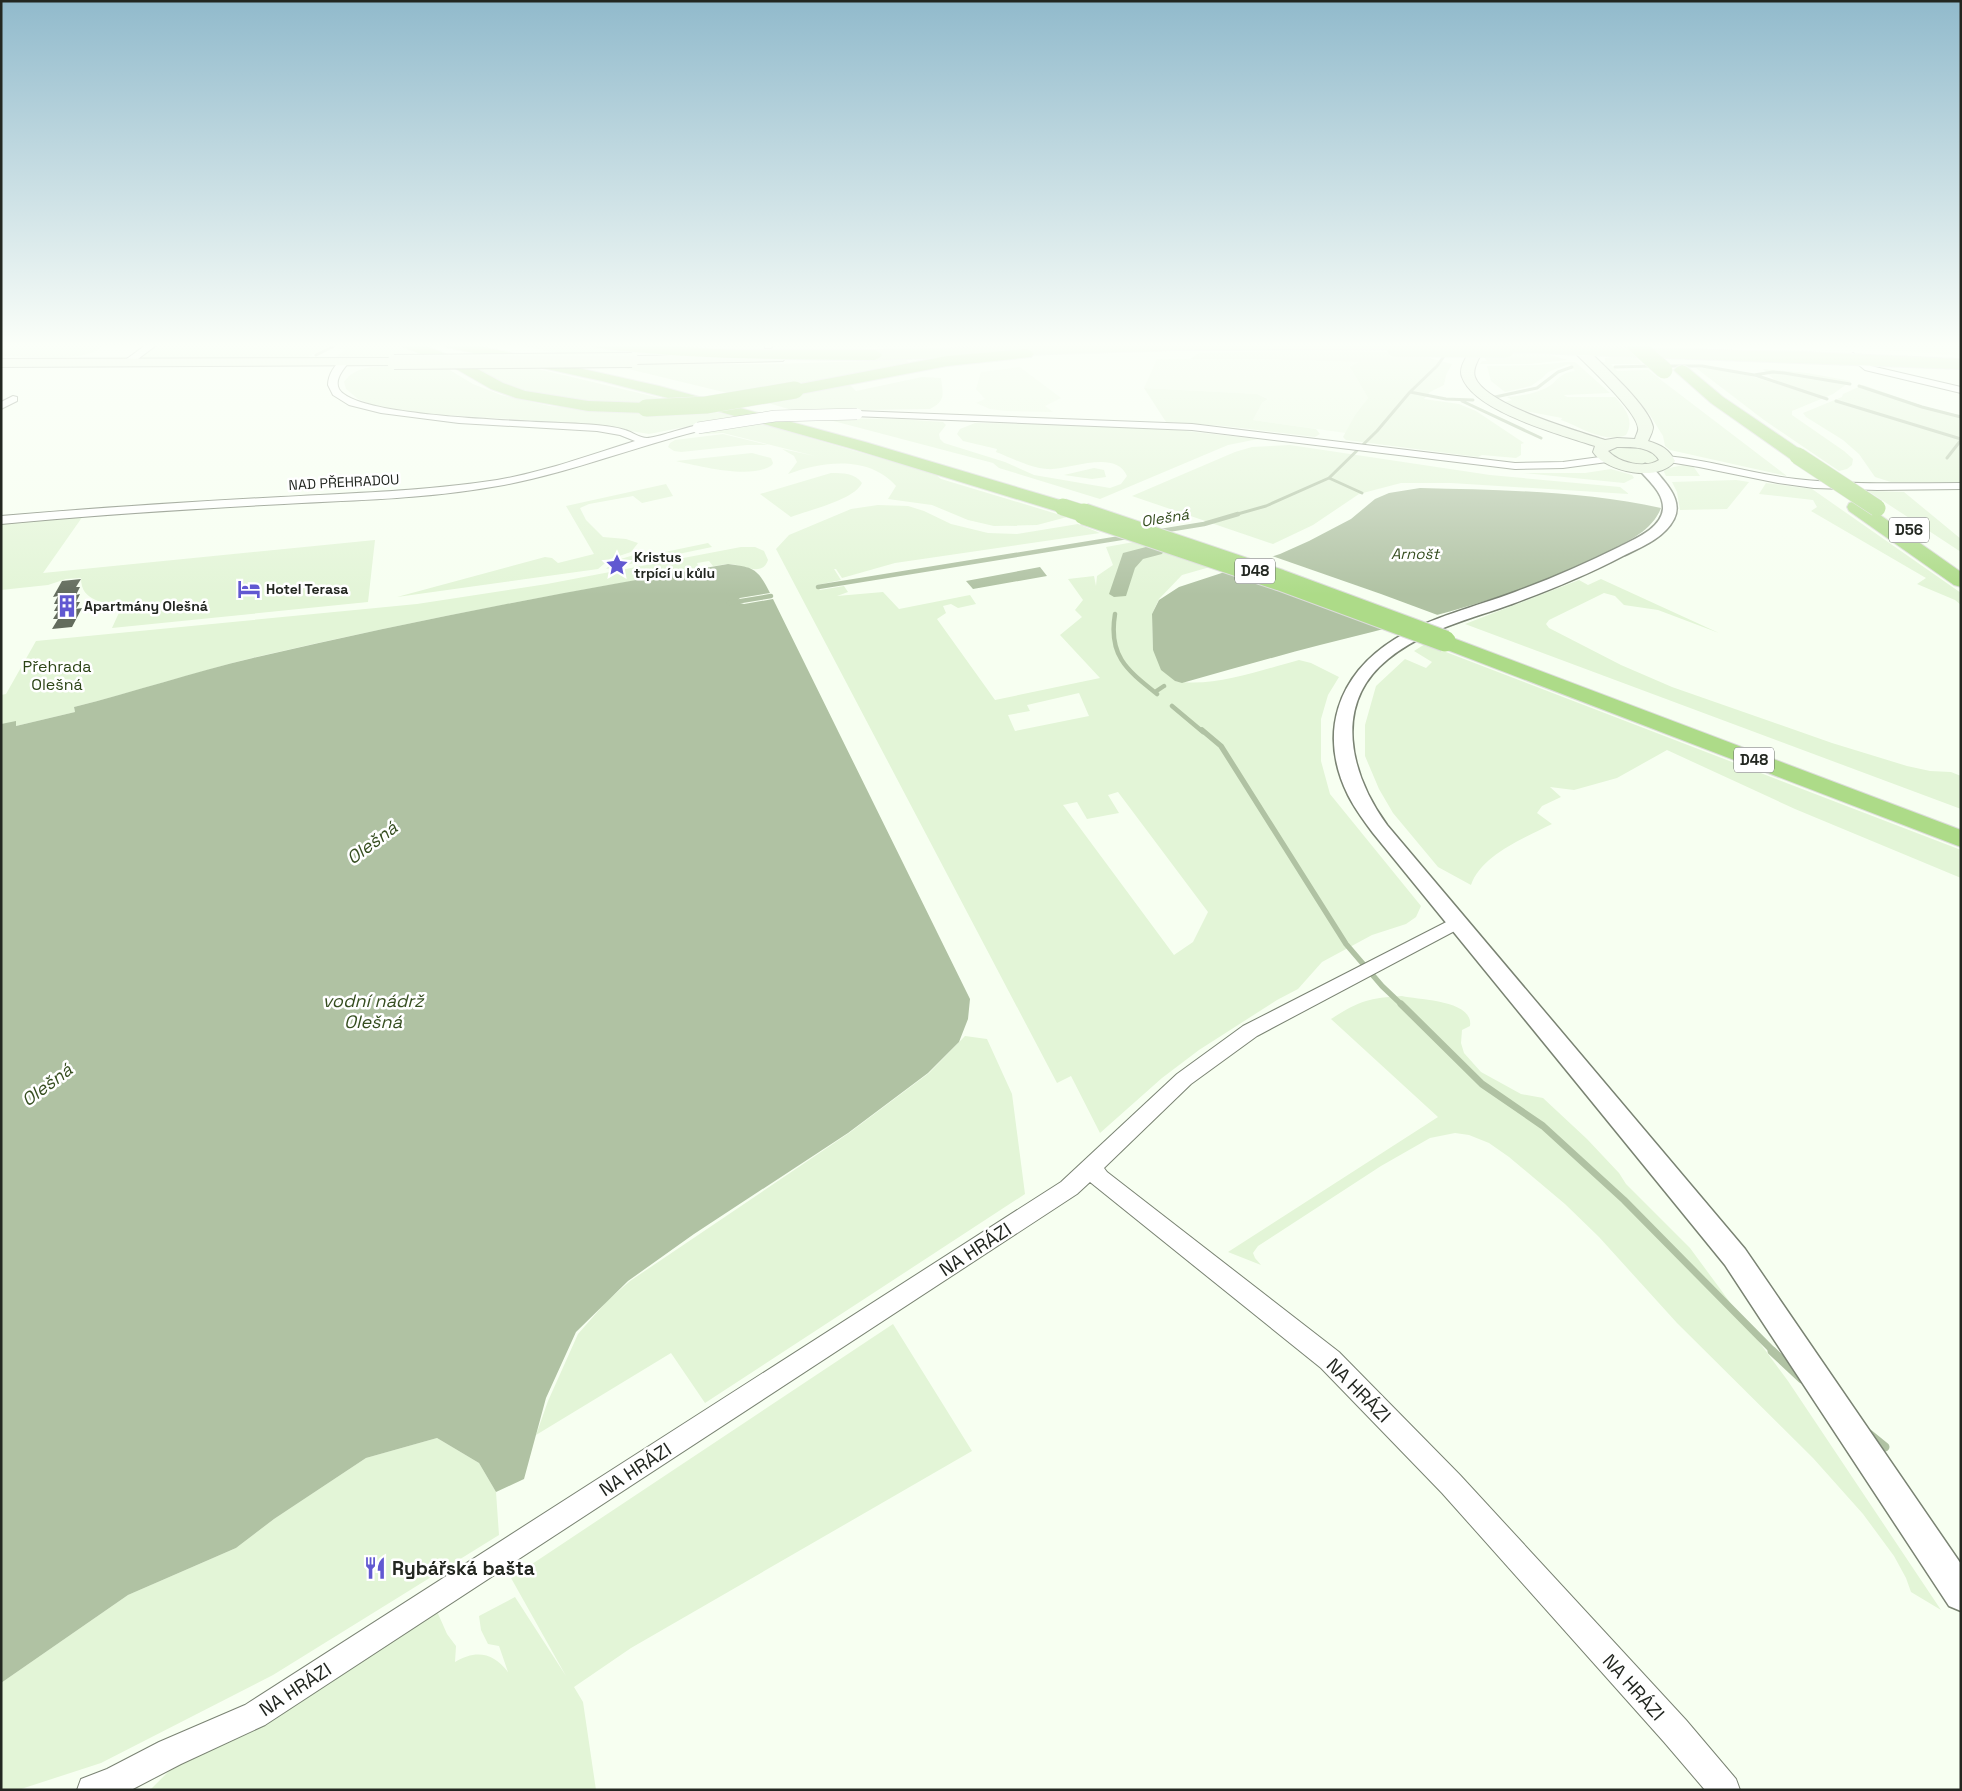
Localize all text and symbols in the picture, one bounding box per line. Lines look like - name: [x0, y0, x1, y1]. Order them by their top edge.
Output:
- street label: NAD PŘEHRADOU: [288, 470, 400, 494]
- water label: Olešná: [1140, 504, 1191, 531]
- road number: D56: [1889, 518, 1929, 542]
- water label: Arnošt: [1391, 544, 1441, 563]
- place label: Kristus trpící u kůlu: [634, 548, 715, 582]
- place icon: Kristus trpící u kůlu: [604, 552, 630, 578]
- road number: D48: [1235, 558, 1275, 584]
- hotel icon: Hotel Terasa: [236, 576, 262, 602]
- place label: Hotel Terasa: [266, 580, 348, 598]
- building icon: Apartmány Olešná: [54, 593, 80, 619]
- place label: Apartmány Olešná: [84, 597, 208, 615]
- park label: Přehrada Olešná: [23, 656, 91, 695]
- road number: D48: [1734, 748, 1774, 772]
- water label: Olešná: [342, 816, 402, 869]
- water label: vodní nádrž Olešná: [322, 989, 425, 1033]
- water label: Olešná: [17, 1058, 77, 1111]
- street label: NA HRÁZI: [934, 1217, 1016, 1282]
- street label: NA HRÁZI: [1321, 1353, 1396, 1428]
- street label: NA HRÁZI: [594, 1437, 676, 1502]
- restaurant icon: Rybářská bašta: [362, 1555, 388, 1581]
- place label: Rybářská bašta: [392, 1556, 535, 1581]
- street label: NA HRÁZI: [1597, 1649, 1670, 1726]
- street label: NA HRÁZI: [254, 1657, 336, 1722]

